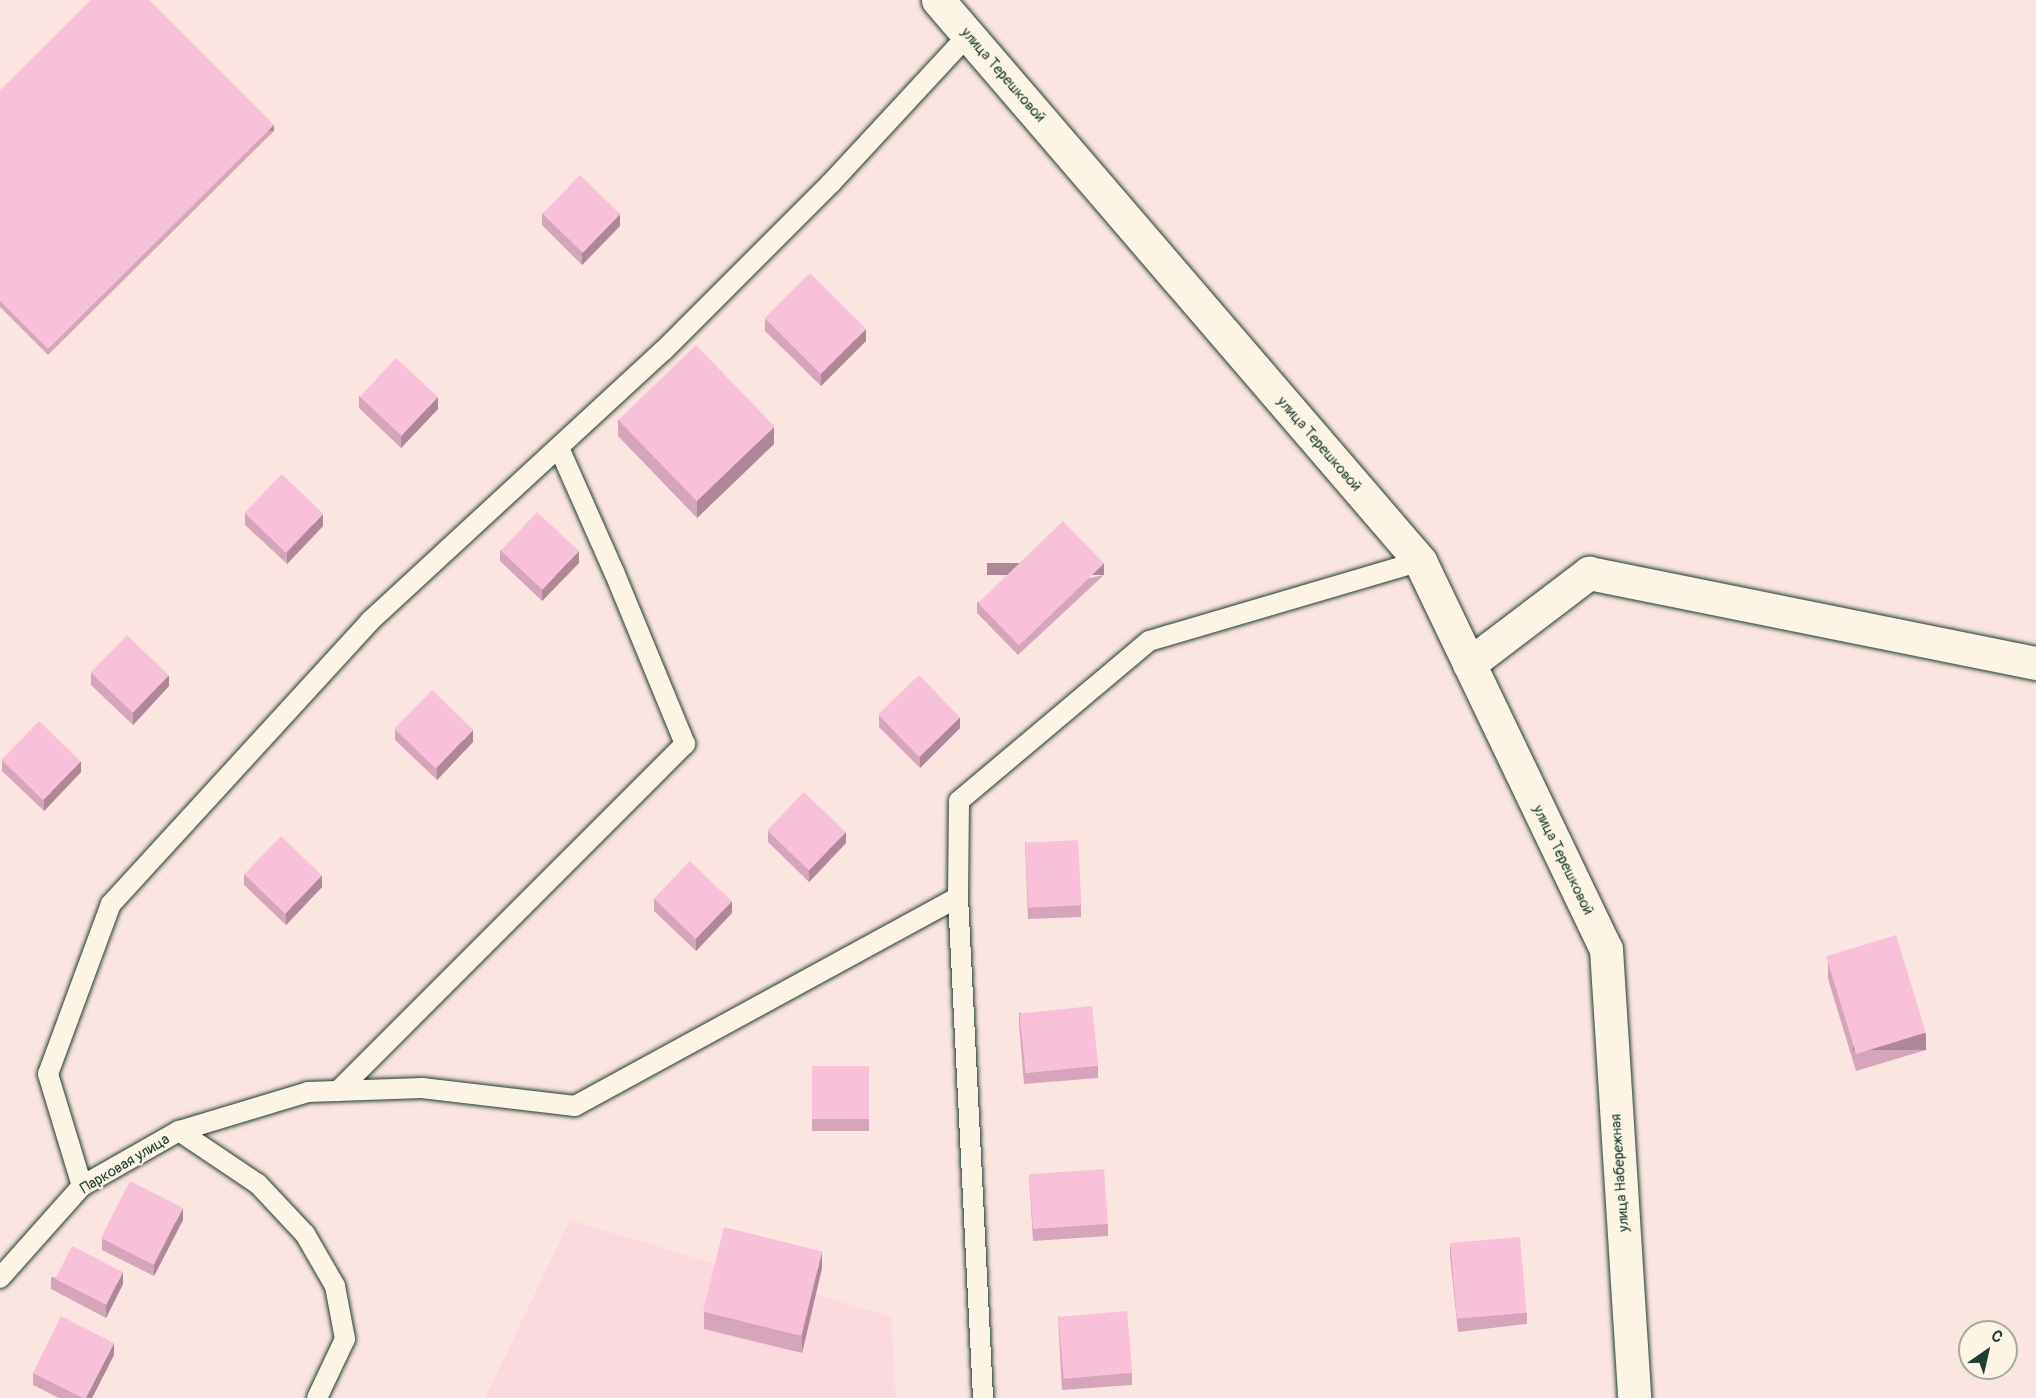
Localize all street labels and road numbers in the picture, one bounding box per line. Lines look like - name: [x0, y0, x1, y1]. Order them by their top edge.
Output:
- street label: улица Терешковой: [957, 24, 1049, 126]
- street label: улица Терешковой: [1273, 393, 1365, 495]
- street label: улица Терешковой: [1529, 802, 1597, 918]
- street label: улица Набережная: [1607, 1113, 1633, 1233]
- street label: Парковая улица: [77, 1130, 173, 1198]

